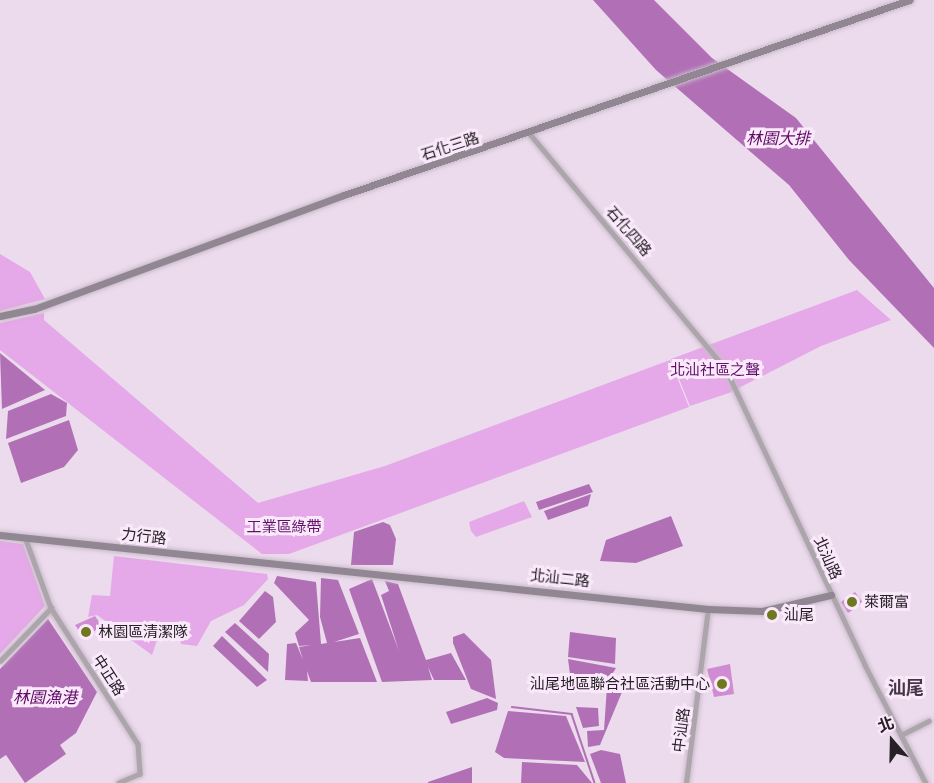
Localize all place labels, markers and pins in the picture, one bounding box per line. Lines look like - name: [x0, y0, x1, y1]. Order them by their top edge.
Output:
- place label: 萊爾富: [864, 593, 909, 611]
- marker: 萊爾富: [845, 595, 859, 609]
- place label: 汕尾: [784, 606, 814, 624]
- marker: 汕尾: [765, 608, 779, 622]
- place label: 林園區清潔隊: [98, 623, 188, 641]
- marker: 林園區清潔隊: [79, 625, 93, 639]
- place label: 汕尾地區聯合社區活動中心: [530, 675, 710, 693]
- marker: 汕尾地區聯合社區活動中心: [715, 677, 729, 691]

